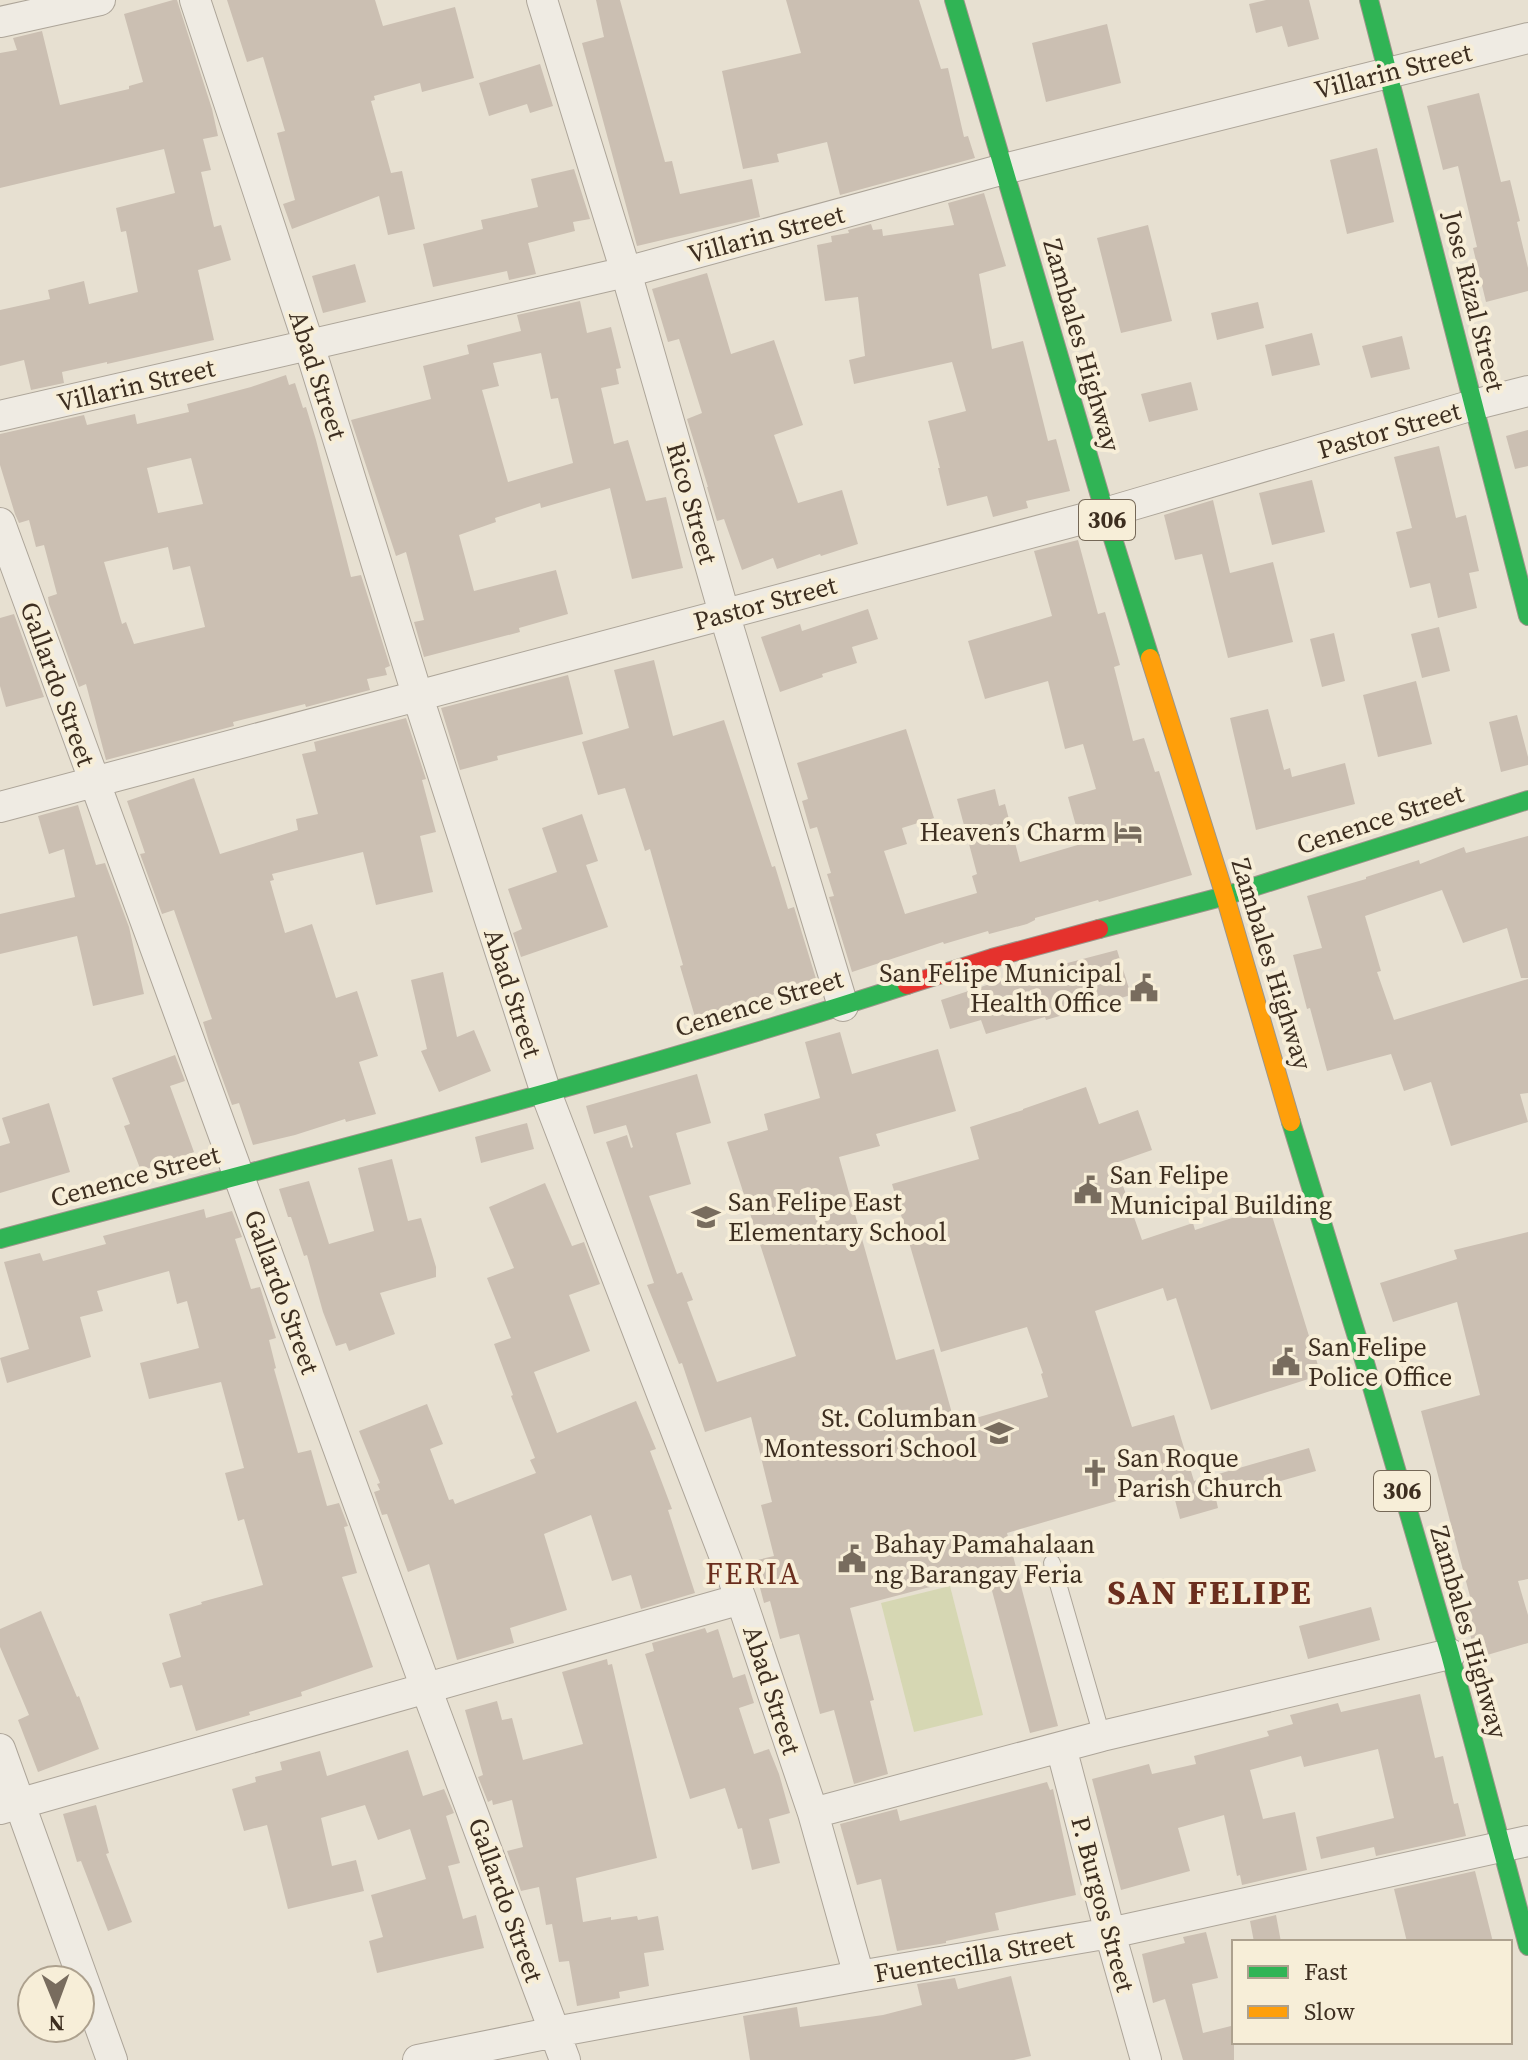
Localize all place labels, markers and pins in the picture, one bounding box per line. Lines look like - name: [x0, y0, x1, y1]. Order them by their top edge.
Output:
- place label: Heaven’s Charm: [919, 814, 1106, 850]
- hotel icon: Heaven’s Charm: [1113, 817, 1143, 847]
- place label: San Felipe Municipal Health Office: [879, 955, 1122, 1021]
- public building icon: San Felipe Municipal Health Office: [1129, 973, 1159, 1003]
- place label: San Felipe Municipal Building: [1110, 1157, 1332, 1223]
- public building icon: San Felipe Municipal Building: [1073, 1175, 1103, 1205]
- place label: San Felipe East Elementary School: [728, 1184, 947, 1250]
- school or university icon: San Felipe East Elementary School: [691, 1202, 721, 1232]
- place label: San Felipe Police Office: [1308, 1329, 1452, 1395]
- public building icon: San Felipe Police Office: [1271, 1347, 1301, 1377]
- place label: St. Columban Montessori School: [763, 1400, 977, 1466]
- school or university icon: St. Columban Montessori School: [984, 1418, 1014, 1448]
- place label: San Roque Parish Church: [1117, 1440, 1283, 1506]
- church icon: San Roque Parish Church: [1080, 1458, 1110, 1488]
- place label: Bahay Pamahalaan ng Barangay Feria: [874, 1526, 1095, 1592]
- public building icon: Bahay Pamahalaan ng Barangay Feria: [837, 1544, 867, 1574]

